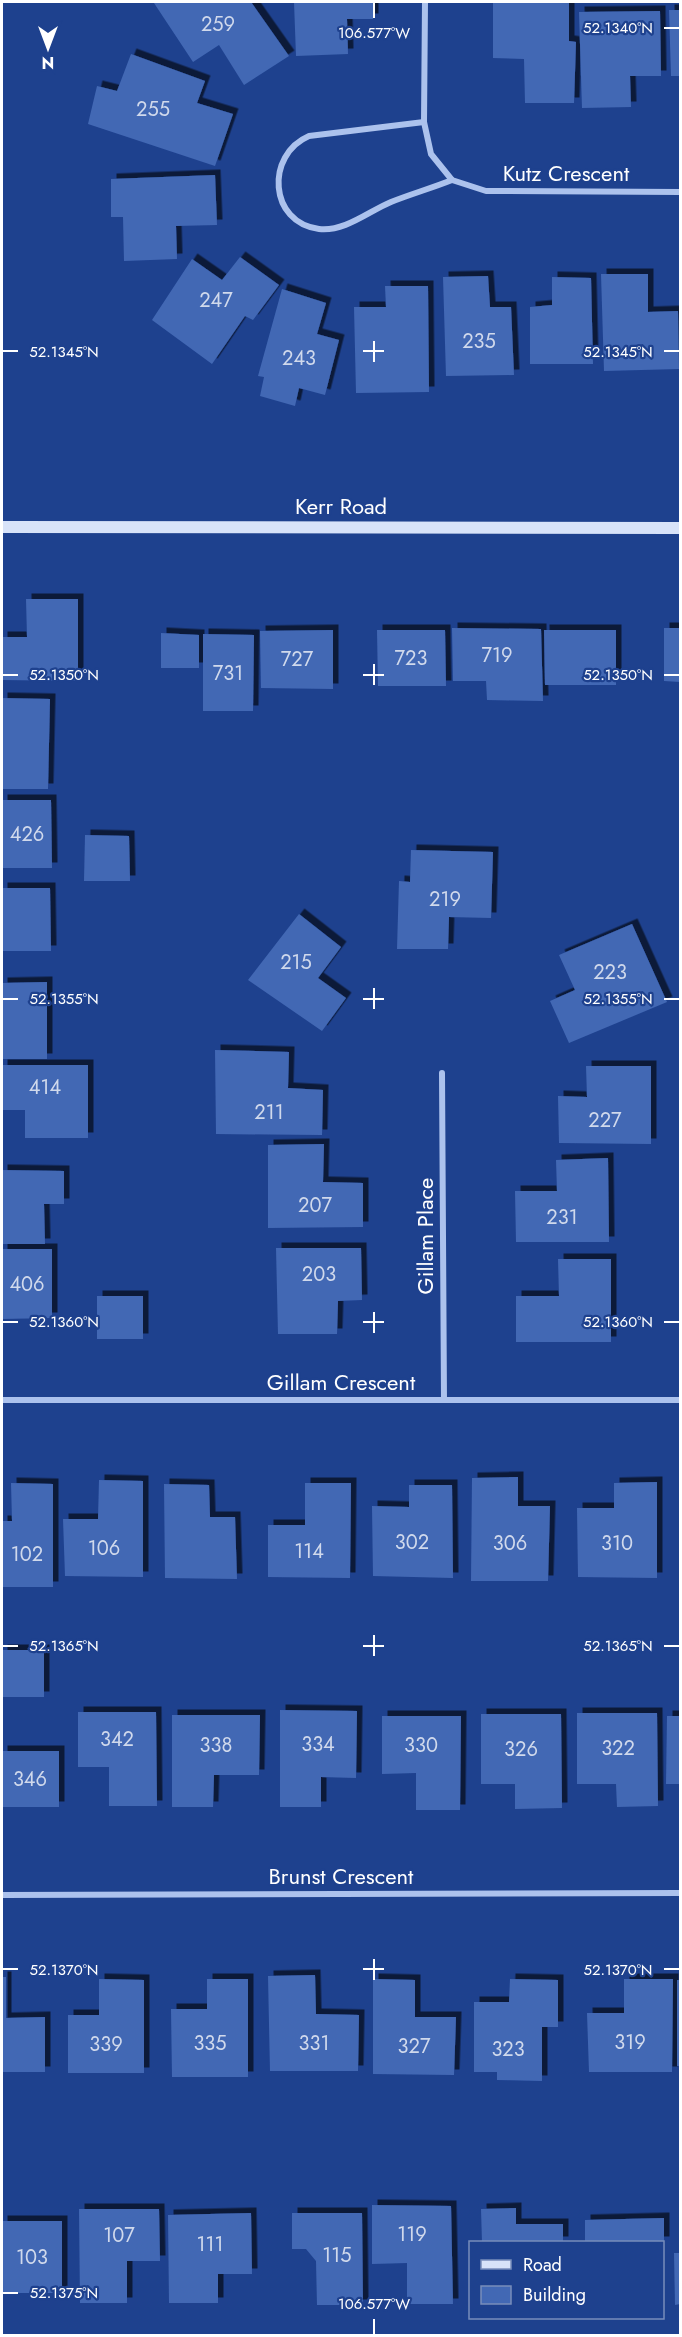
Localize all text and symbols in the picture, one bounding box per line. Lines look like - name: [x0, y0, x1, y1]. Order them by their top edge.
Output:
- house number: 259: [201, 10, 235, 39]
- text: 52.1340°N: [583, 17, 653, 39]
- north arrow: [18, 18, 78, 78]
- text: 106.577°W: [338, 22, 410, 44]
- text: N: [42, 51, 54, 74]
- house number: 255: [136, 95, 170, 124]
- street label: Kutz Crescent: [503, 157, 630, 189]
- house number: 247: [199, 286, 233, 315]
- house number: 235: [462, 327, 496, 356]
- text: 52.1345°N: [29, 341, 99, 363]
- text: 52.1345°N: [583, 341, 653, 363]
- house number: 243: [282, 344, 316, 373]
- street label: Kerr Road: [295, 490, 387, 522]
- house number: 719: [481, 641, 513, 670]
- house number: 723: [395, 644, 427, 673]
- house number: 727: [281, 645, 314, 674]
- house number: 731: [213, 659, 243, 688]
- text: 52.1350°N: [29, 664, 99, 686]
- text: 52.1350°N: [583, 664, 653, 686]
- house number: 426: [10, 820, 44, 849]
- house number: 219: [429, 885, 461, 914]
- house number: 215: [280, 948, 312, 977]
- house number: 223: [593, 958, 627, 987]
- text: 52.1355°N: [29, 988, 99, 1010]
- text: 52.1355°N: [583, 988, 653, 1010]
- house number: 414: [29, 1073, 61, 1102]
- house number: 211: [254, 1098, 284, 1127]
- house number: 227: [588, 1106, 622, 1135]
- street label: Gillam Place: [409, 1178, 441, 1294]
- house number: 207: [298, 1191, 332, 1220]
- house number: 231: [546, 1203, 578, 1232]
- house number: 203: [302, 1260, 336, 1289]
- house number: 406: [9, 1270, 45, 1299]
- text: 52.1360°N: [29, 1311, 99, 1333]
- text: 52.1360°N: [583, 1311, 653, 1333]
- street label: Gillam Crescent: [267, 1366, 416, 1398]
- house number: 302: [395, 1528, 429, 1557]
- house number: 306: [493, 1529, 527, 1558]
- house number: 310: [601, 1529, 633, 1558]
- house number: 106: [88, 1534, 120, 1563]
- house number: 114: [294, 1537, 324, 1566]
- house number: 102: [11, 1540, 43, 1569]
- text: 52.1365°N: [29, 1635, 99, 1657]
- text: 52.1365°N: [583, 1635, 653, 1657]
- house number: 342: [100, 1725, 134, 1754]
- house number: 334: [301, 1730, 335, 1759]
- house number: 338: [200, 1731, 232, 1760]
- house number: 330: [404, 1731, 438, 1760]
- house number: 322: [601, 1734, 635, 1763]
- house number: 326: [504, 1735, 538, 1764]
- house number: 346: [13, 1765, 47, 1794]
- street label: Brunst Crescent: [269, 1860, 414, 1892]
- text: 52.1370°N: [30, 1959, 98, 1981]
- text: 52.1370°N: [584, 1959, 652, 1981]
- house number: 319: [614, 2028, 646, 2057]
- house number: 335: [193, 2029, 227, 2058]
- house number: 331: [299, 2029, 329, 2058]
- house number: 339: [89, 2030, 123, 2059]
- house number: 327: [398, 2032, 431, 2061]
- house number: 323: [491, 2035, 525, 2064]
- house number: 119: [397, 2220, 427, 2249]
- house number: 107: [103, 2221, 135, 2250]
- house number: 111: [197, 2230, 224, 2259]
- house number: 115: [322, 2241, 352, 2270]
- legend: [469, 2241, 664, 2319]
- house number: 103: [16, 2243, 48, 2272]
- text: Road: [523, 2252, 562, 2278]
- text: 52.1375°N: [30, 2282, 98, 2304]
- text: Building: [523, 2282, 586, 2308]
- text: 106.577°W: [338, 2293, 410, 2315]

